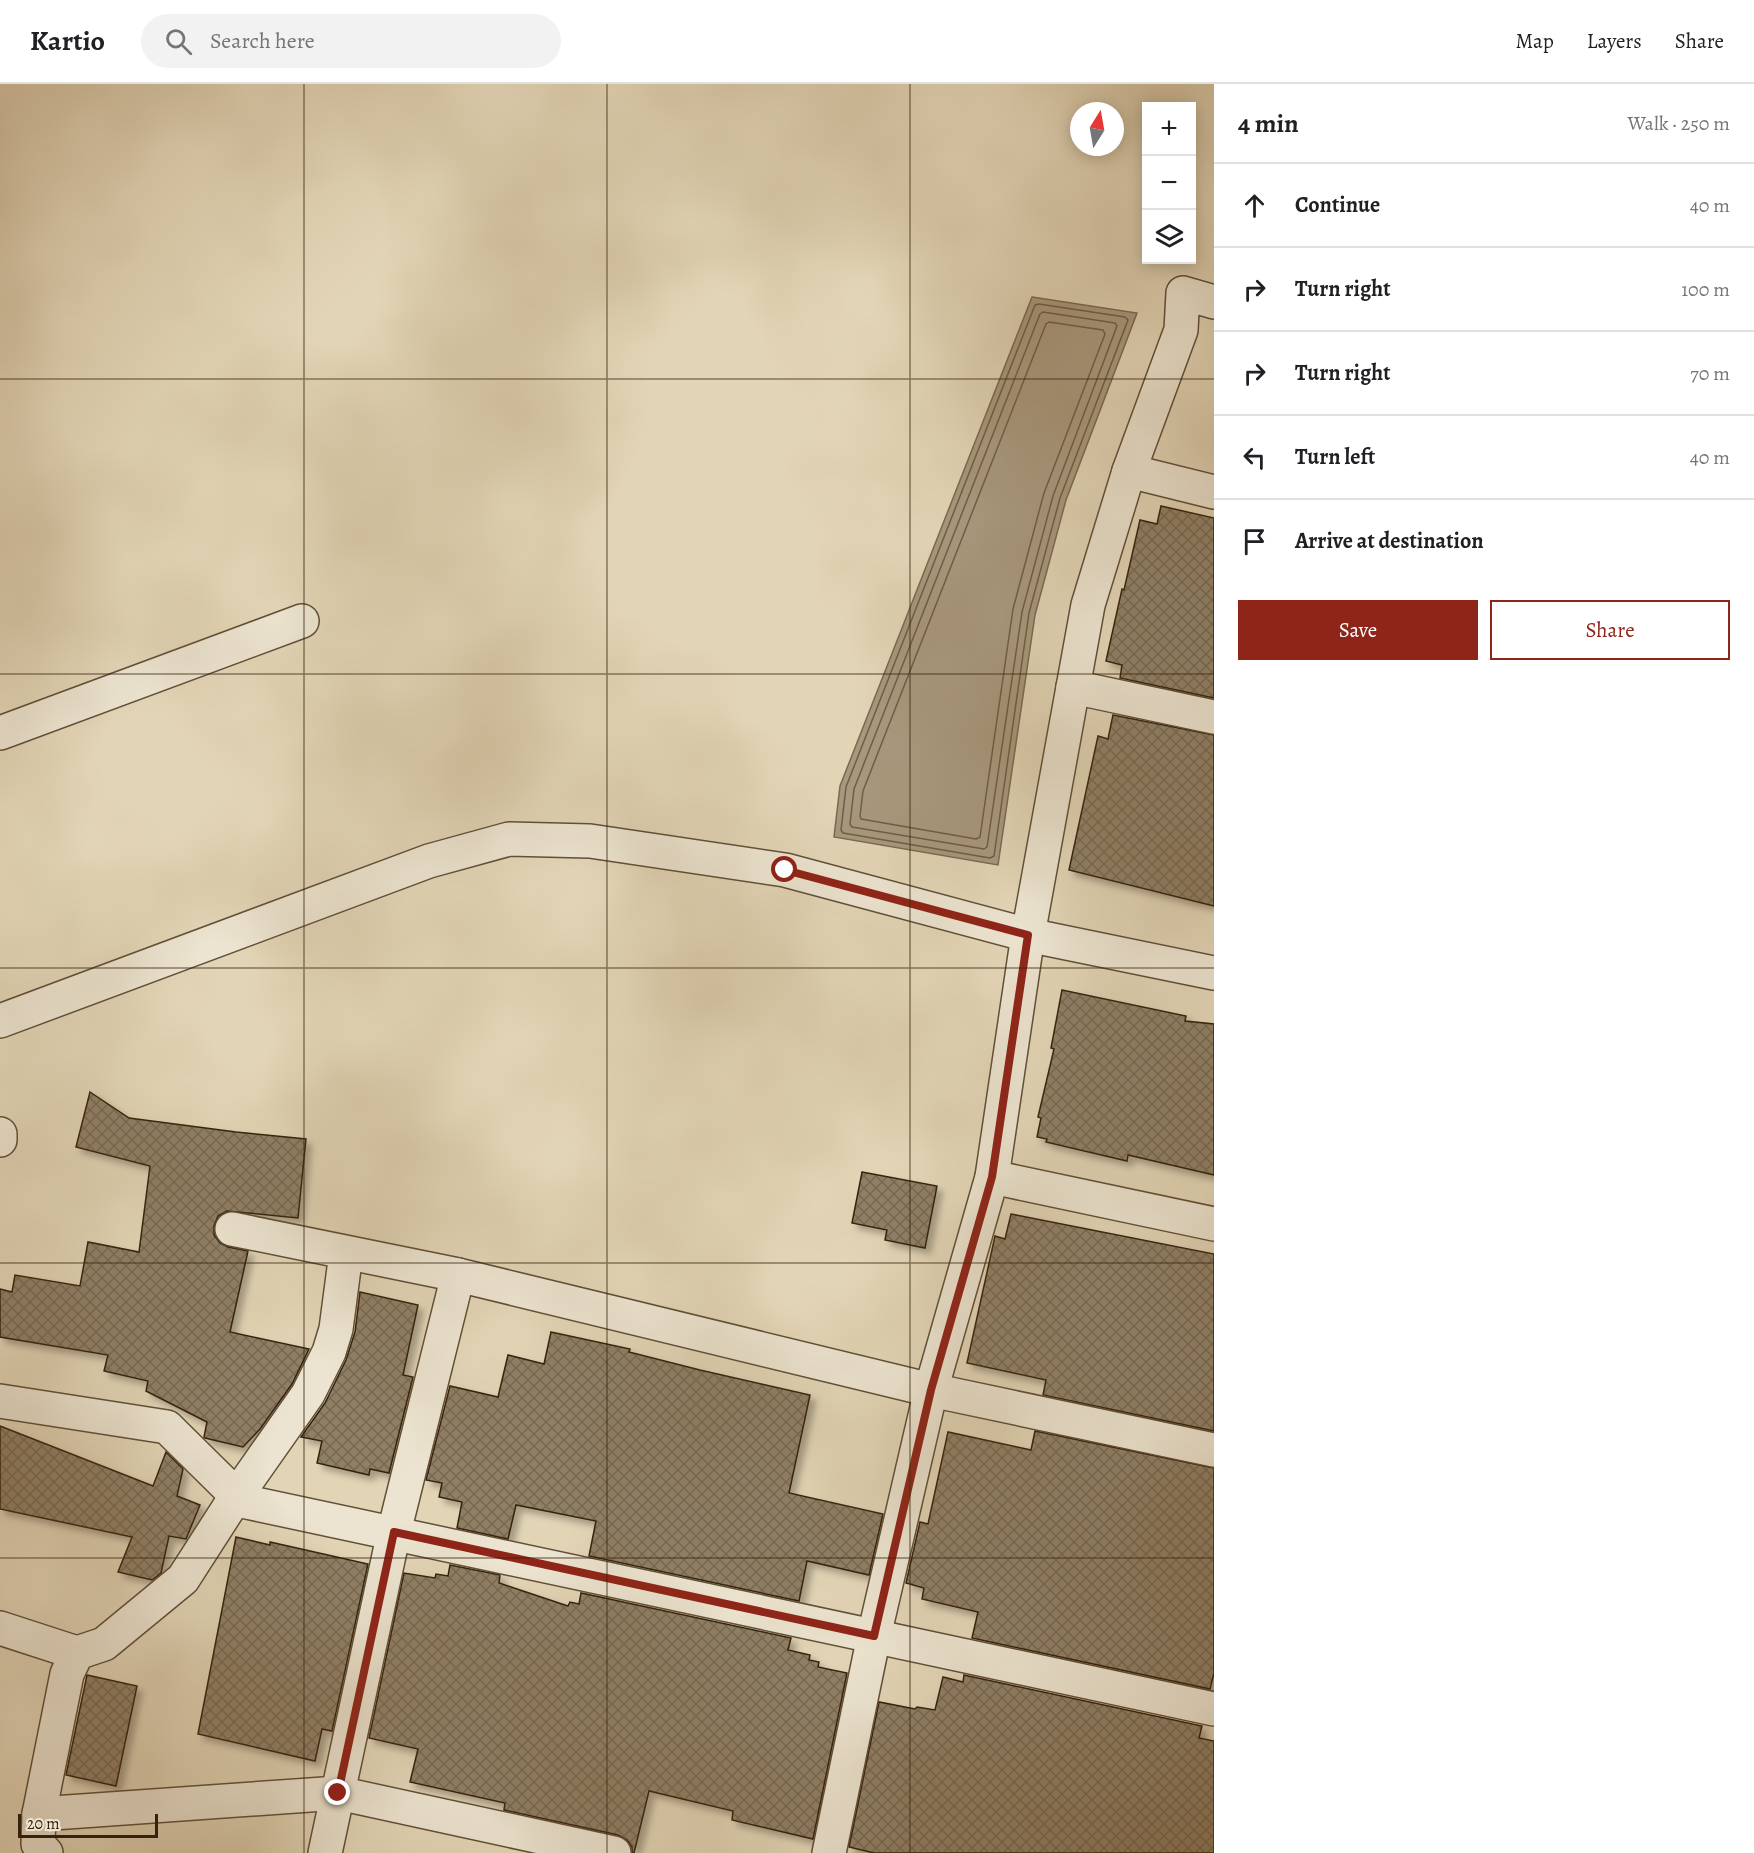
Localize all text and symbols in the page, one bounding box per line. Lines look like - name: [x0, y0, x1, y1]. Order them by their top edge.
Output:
- search box: [141, 14, 561, 68]
- text: Kartio: [30, 22, 105, 60]
- icon: search: [162, 25, 195, 58]
- text: Search here: [210, 26, 315, 56]
- text: Map: [1515, 27, 1554, 55]
- text: Layers: [1587, 27, 1642, 55]
- text: Share: [1675, 27, 1724, 55]
- north arrow: [1070, 102, 1124, 156]
- map controls: [1142, 102, 1196, 264]
- button: +: [1142, 102, 1196, 156]
- text: 4 min: [1238, 106, 1299, 141]
- text: Walk · 250 m: [1628, 110, 1730, 137]
- button: −: [1142, 156, 1196, 210]
- icon: ahead: [1238, 189, 1271, 222]
- text: Continue: [1295, 190, 1380, 220]
- text: 40 m: [1690, 192, 1730, 219]
- button: layers: [1142, 210, 1196, 264]
- icon: right: [1238, 273, 1271, 306]
- text: Turn right: [1295, 274, 1391, 304]
- text: 100 m: [1681, 276, 1730, 303]
- icon: right: [1238, 357, 1271, 390]
- text: Turn right: [1295, 358, 1391, 388]
- text: 70 m: [1690, 360, 1730, 387]
- icon: left: [1238, 441, 1271, 474]
- text: Turn left: [1295, 442, 1375, 472]
- text: 40 m: [1690, 444, 1730, 471]
- icon: arrive: [1238, 525, 1271, 558]
- text: Arrive at destination: [1295, 526, 1484, 556]
- button: Save: [1238, 600, 1478, 660]
- button: Share: [1490, 600, 1730, 660]
- route start: [771, 856, 797, 882]
- route end: [324, 1779, 350, 1805]
- scale bar: [18, 1811, 158, 1838]
- text: 20 m: [27, 1813, 60, 1835]

